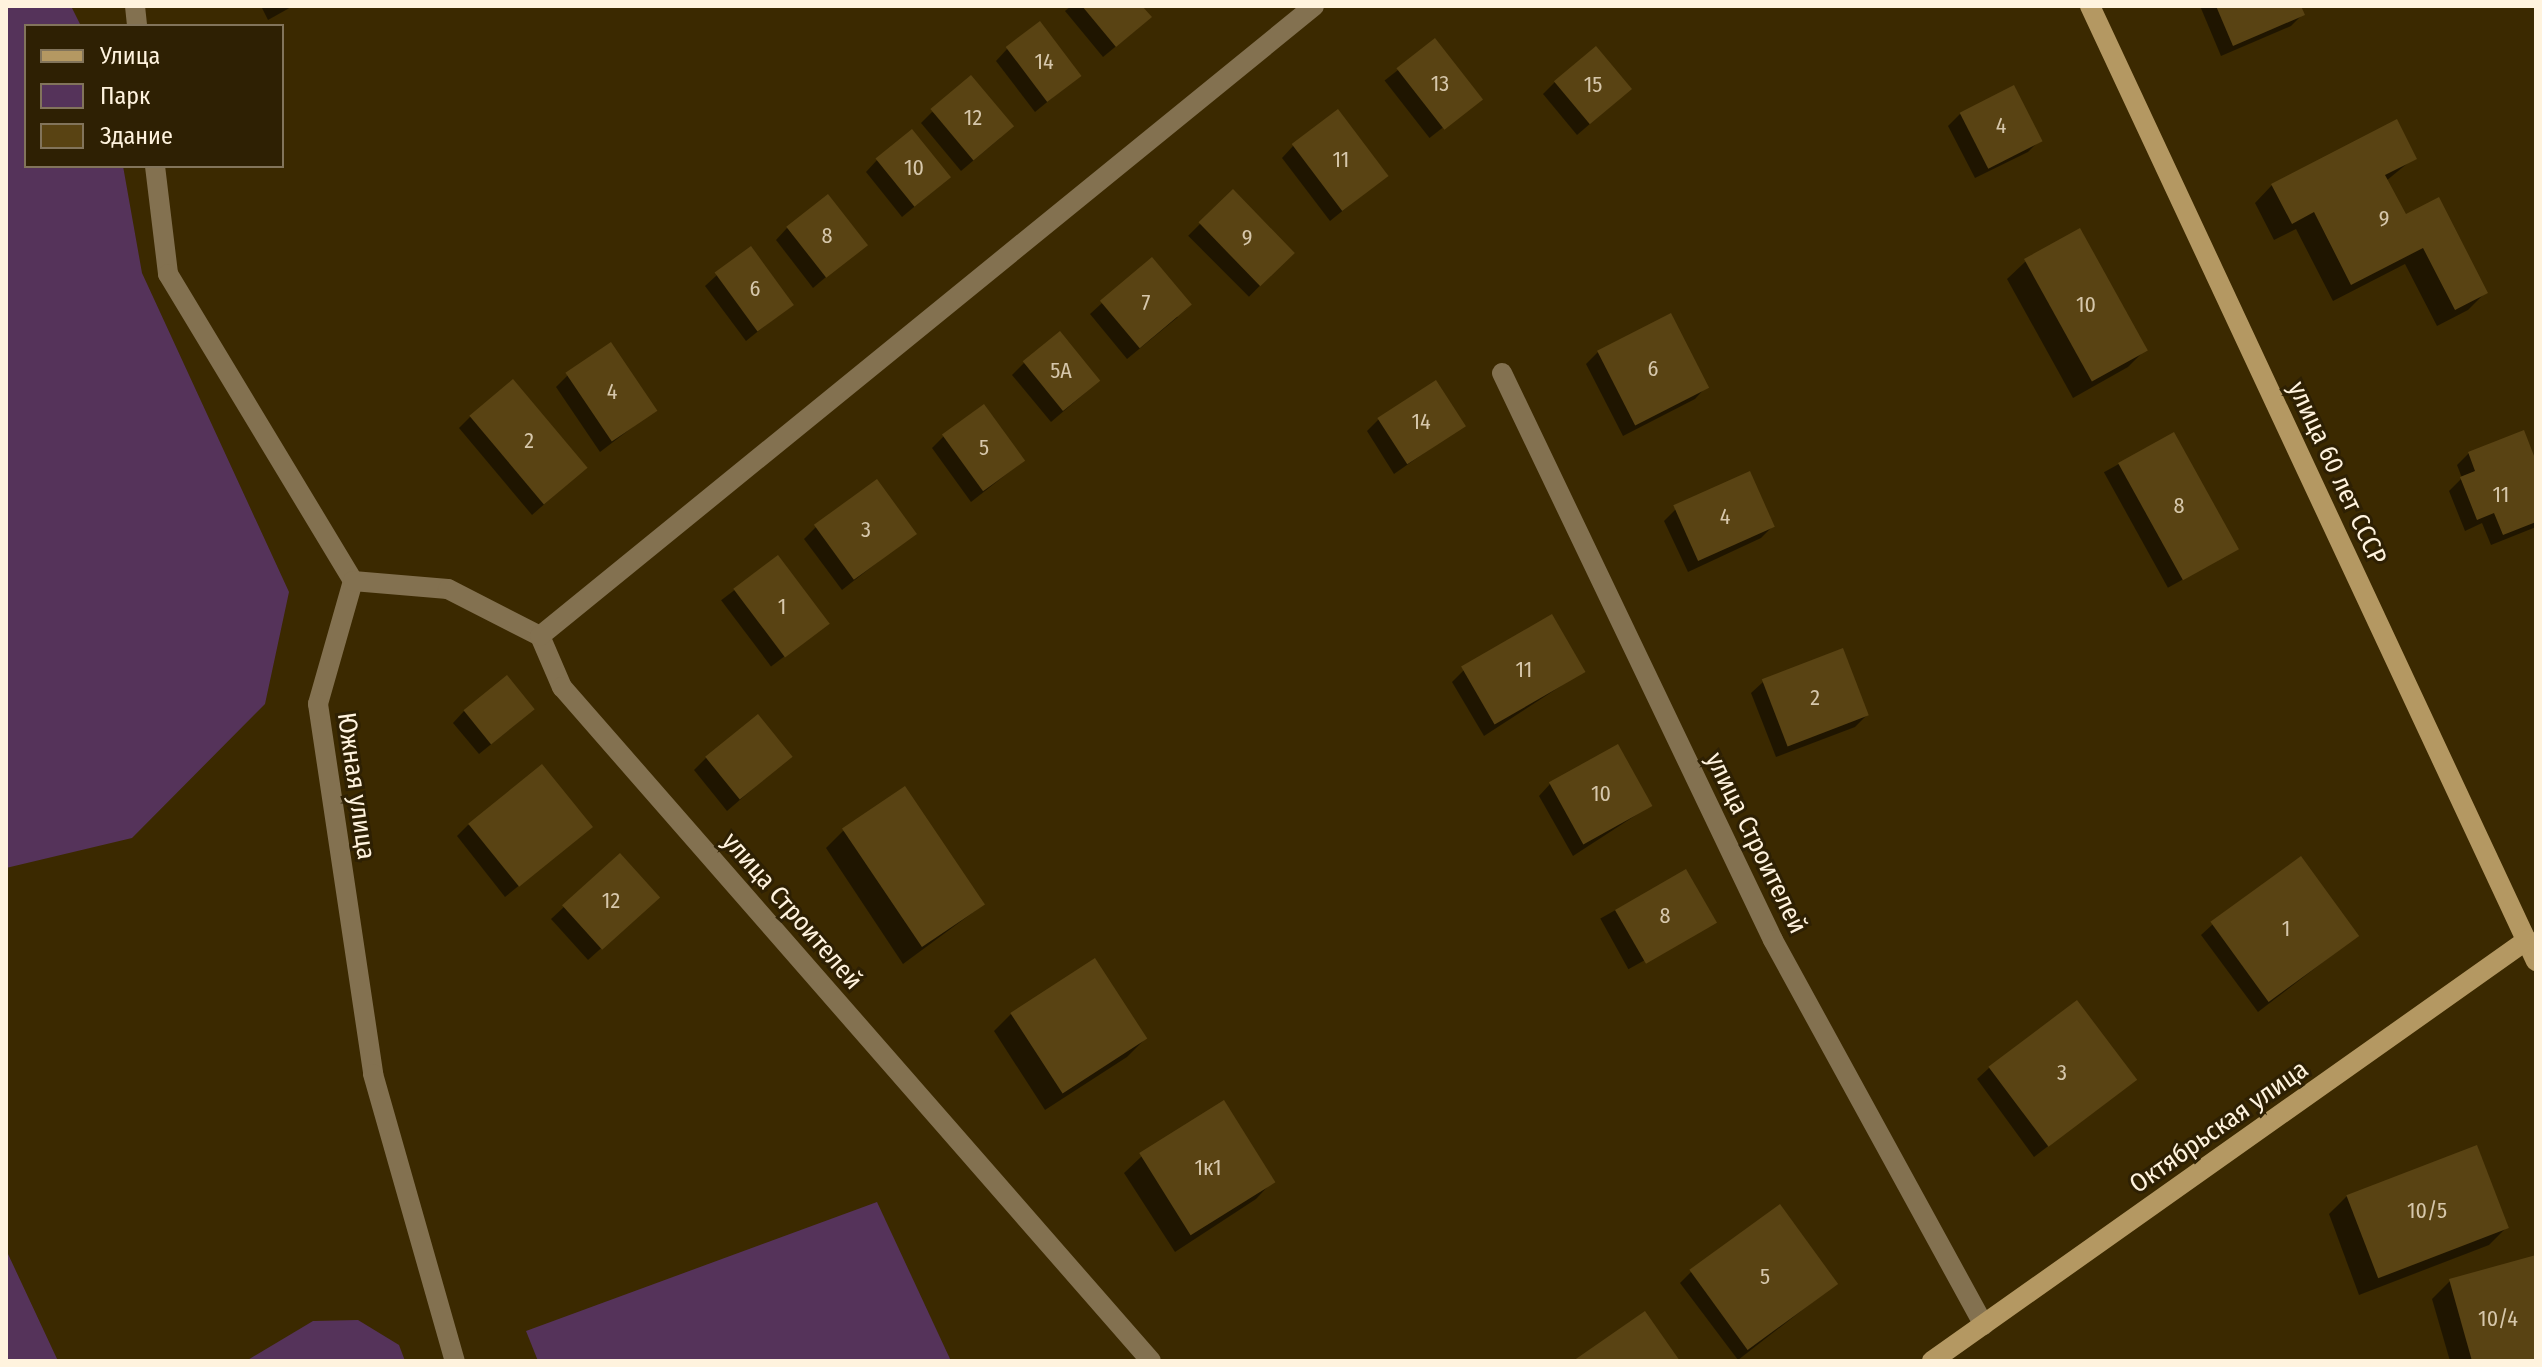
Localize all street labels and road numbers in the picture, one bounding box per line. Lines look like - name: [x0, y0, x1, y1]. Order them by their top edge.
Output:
- street label: улица 60 лет СССР: [2281, 377, 2393, 569]
- street label: Южная улица: [330, 710, 382, 862]
- street label: улица Строителей: [1699, 747, 1813, 939]
- street label: улица Строителей: [715, 826, 869, 996]
- street label: Октябрьская улица: [2124, 1054, 2314, 1200]

